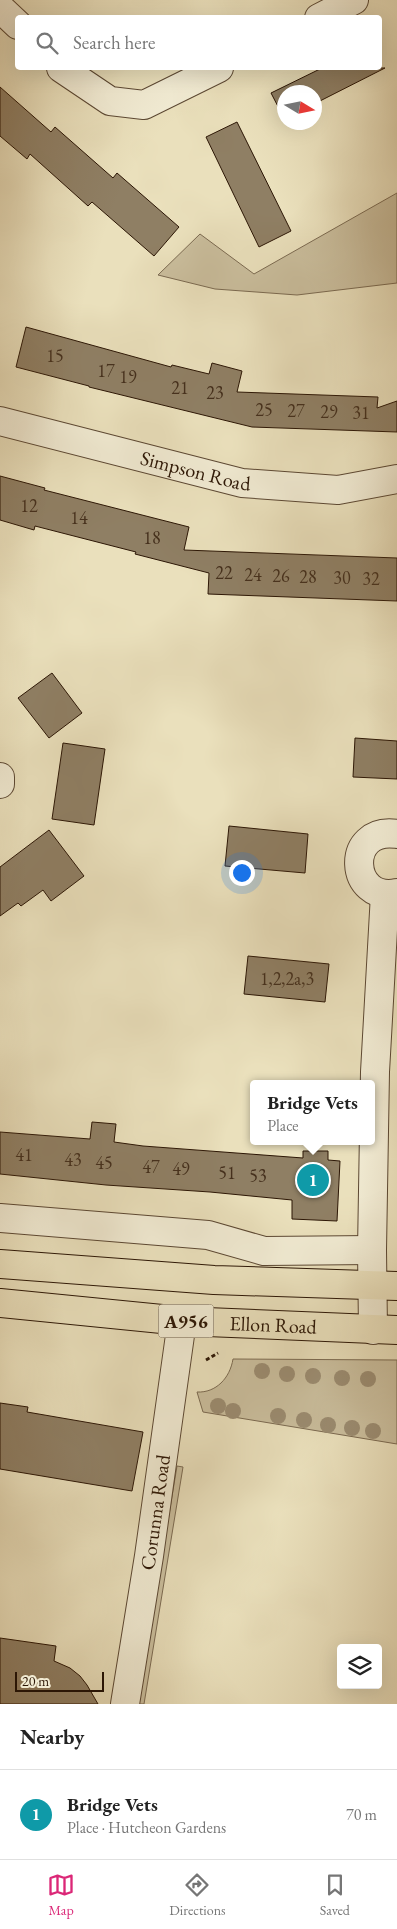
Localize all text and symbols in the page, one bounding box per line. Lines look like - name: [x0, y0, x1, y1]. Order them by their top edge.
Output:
- search box: [15, 15, 382, 70]
- icon: search: [33, 29, 61, 57]
- text: Search here: [73, 30, 155, 55]
- north arrow: [277, 85, 322, 130]
- house number: 15: [46, 344, 64, 367]
- house number: 17: [97, 359, 115, 382]
- house number: 19: [119, 365, 137, 388]
- house number: 21: [171, 376, 189, 399]
- house number: 23: [206, 381, 224, 404]
- house number: 25: [255, 398, 273, 421]
- house number: 27: [287, 399, 305, 422]
- house number: 29: [320, 400, 338, 423]
- house number: 31: [352, 401, 370, 424]
- street label: Simpson Road: [138, 445, 252, 497]
- house number: 12: [20, 494, 38, 517]
- house number: 14: [70, 506, 88, 529]
- house number: 18: [143, 526, 161, 549]
- house number: 22: [215, 561, 233, 584]
- house number: 24: [244, 563, 262, 586]
- house number: 26: [272, 564, 290, 587]
- house number: 28: [299, 565, 317, 588]
- house number: 30: [333, 566, 351, 589]
- house number: 32: [362, 567, 380, 590]
- your location: [229, 860, 255, 886]
- house number: 1,2,2a,3: [260, 967, 314, 990]
- popup: [250, 1080, 375, 1145]
- text: Bridge Vets: [267, 1090, 358, 1115]
- text: Place: [267, 1115, 299, 1136]
- house number: 41: [15, 1143, 33, 1166]
- house number: 43: [64, 1148, 82, 1171]
- house number: 45: [95, 1151, 113, 1174]
- house number: 47: [142, 1155, 160, 1178]
- house number: 49: [172, 1157, 190, 1180]
- house number: 51: [218, 1161, 236, 1184]
- pin: 1: [297, 1161, 329, 1199]
- house number: 53: [249, 1164, 267, 1187]
- road number: A956: [158, 1304, 214, 1338]
- street label: Ellon Road: [229, 1310, 318, 1340]
- street label: Corunna Road: [134, 1452, 176, 1572]
- map controls: [337, 1644, 382, 1689]
- button: layers: [337, 1644, 382, 1689]
- scale bar: [15, 1669, 104, 1692]
- text: 20 m: [22, 1672, 49, 1690]
- text: Nearby: [20, 1723, 84, 1750]
- text: Bridge Vets: [67, 1792, 158, 1817]
- text: 1: [32, 1804, 40, 1825]
- text: 70 m: [346, 1804, 377, 1825]
- text: Place · Hutcheon Gardens: [67, 1817, 226, 1838]
- tab: Map: [47, 1871, 75, 1919]
- tab: Directions: [169, 1871, 226, 1919]
- tab: Saved: [320, 1871, 350, 1919]

